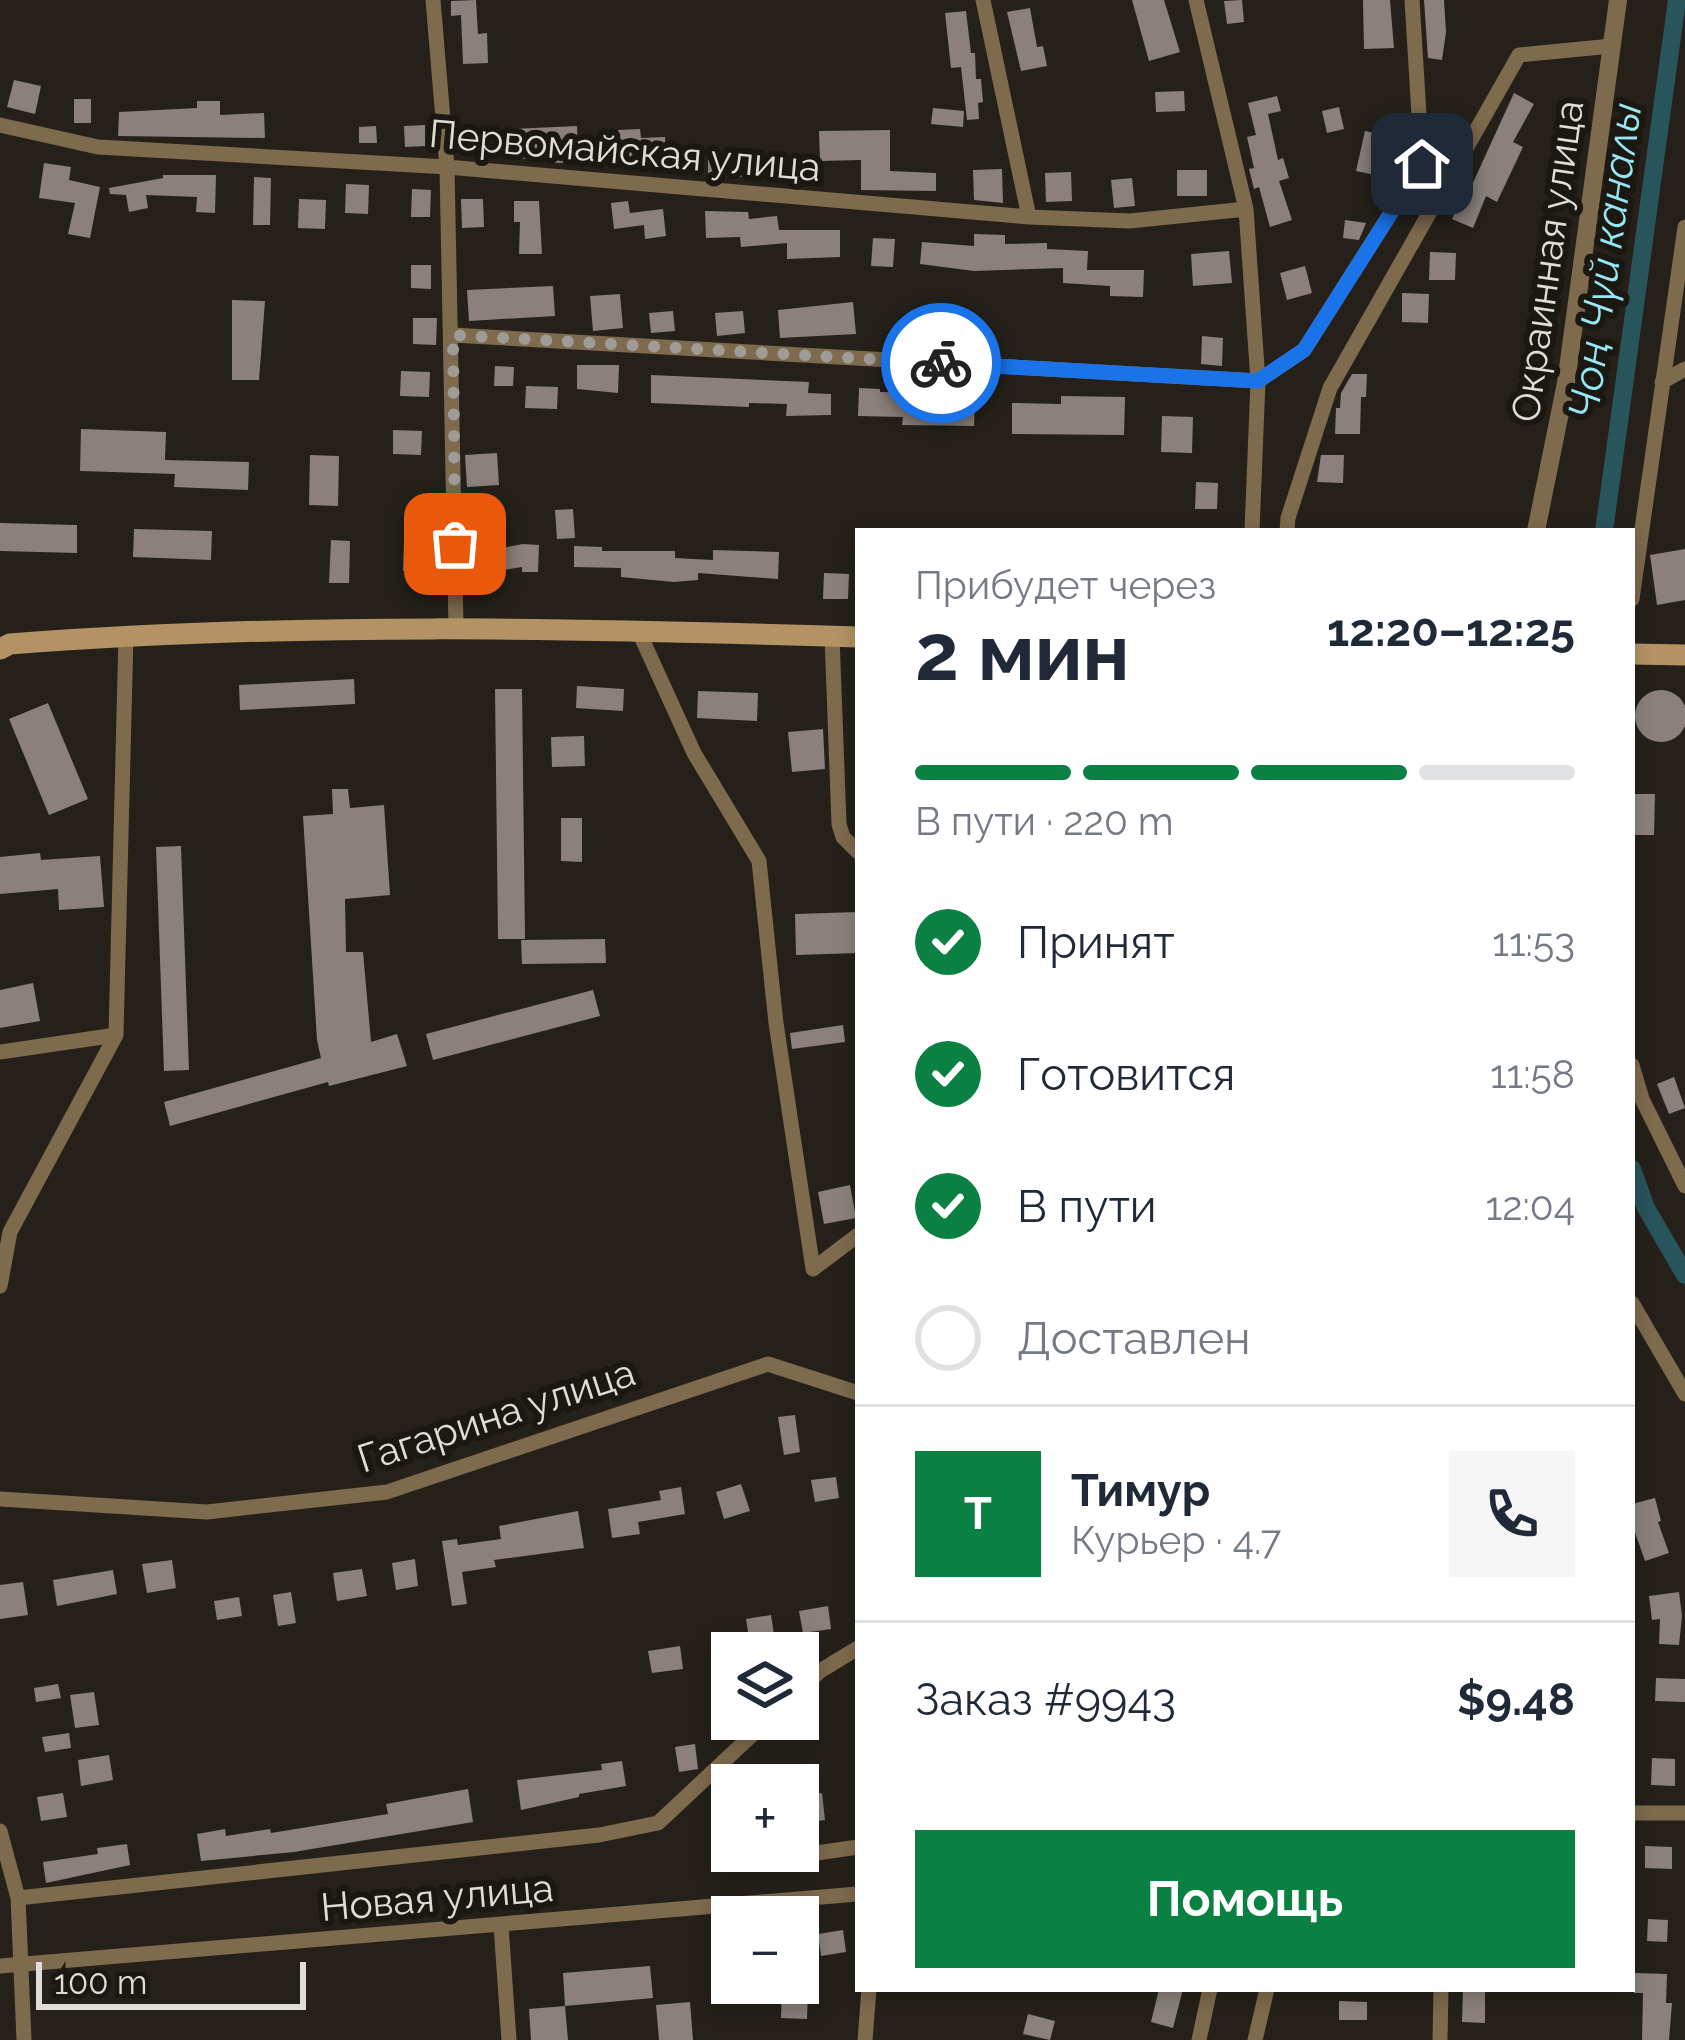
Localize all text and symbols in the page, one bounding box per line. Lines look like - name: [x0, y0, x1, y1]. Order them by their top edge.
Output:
- street label: Окраинная улица: [1502, 97, 1592, 425]
- water label: Чоң Чүй каналы: [1559, 100, 1651, 422]
- street label: Первомайская улица: [427, 110, 823, 190]
- pin: [1371, 113, 1473, 215]
- icon: home: [1389, 131, 1455, 197]
- courier: [881, 303, 1001, 423]
- icon: bike: [908, 330, 974, 396]
- pin: [404, 493, 506, 595]
- icon: bag: [422, 511, 488, 577]
- text: Прибудет через: [915, 562, 1216, 608]
- text: 12:20–12:25: [1327, 604, 1575, 657]
- text: 2 мин: [915, 607, 1130, 698]
- text: В пути · 220 m: [915, 798, 1174, 844]
- icon: check: [915, 909, 981, 975]
- text: Принят: [1017, 916, 1175, 969]
- text: 11:53: [1492, 919, 1575, 965]
- icon: check: [915, 1041, 981, 1107]
- text: Готовится: [1017, 1048, 1235, 1101]
- text: 11:58: [1490, 1051, 1575, 1097]
- icon: check: [915, 1173, 981, 1239]
- text: В пути: [1017, 1180, 1157, 1233]
- text: 12:04: [1485, 1183, 1575, 1229]
- text: Доставлен: [1017, 1312, 1250, 1365]
- street label: Гагарина улица: [352, 1348, 640, 1482]
- button: phone: [1449, 1451, 1575, 1577]
- text: Тимур: [1071, 1464, 1210, 1517]
- text: Т: [964, 1487, 992, 1540]
- text: Курьер · 4.7: [1071, 1517, 1281, 1563]
- map controls: [711, 1632, 819, 2004]
- button: layers: [711, 1632, 819, 1740]
- text: Заказ #9943: [915, 1673, 1176, 1726]
- text: $9.48: [1457, 1673, 1575, 1726]
- button: +: [711, 1764, 819, 1872]
- button: Помощь: [915, 1830, 1575, 1968]
- street label: Новая улица: [319, 1864, 555, 1930]
- button: −: [711, 1896, 819, 2004]
- scale bar: [36, 1956, 306, 2009]
- text: 100 m: [54, 1963, 147, 2002]

